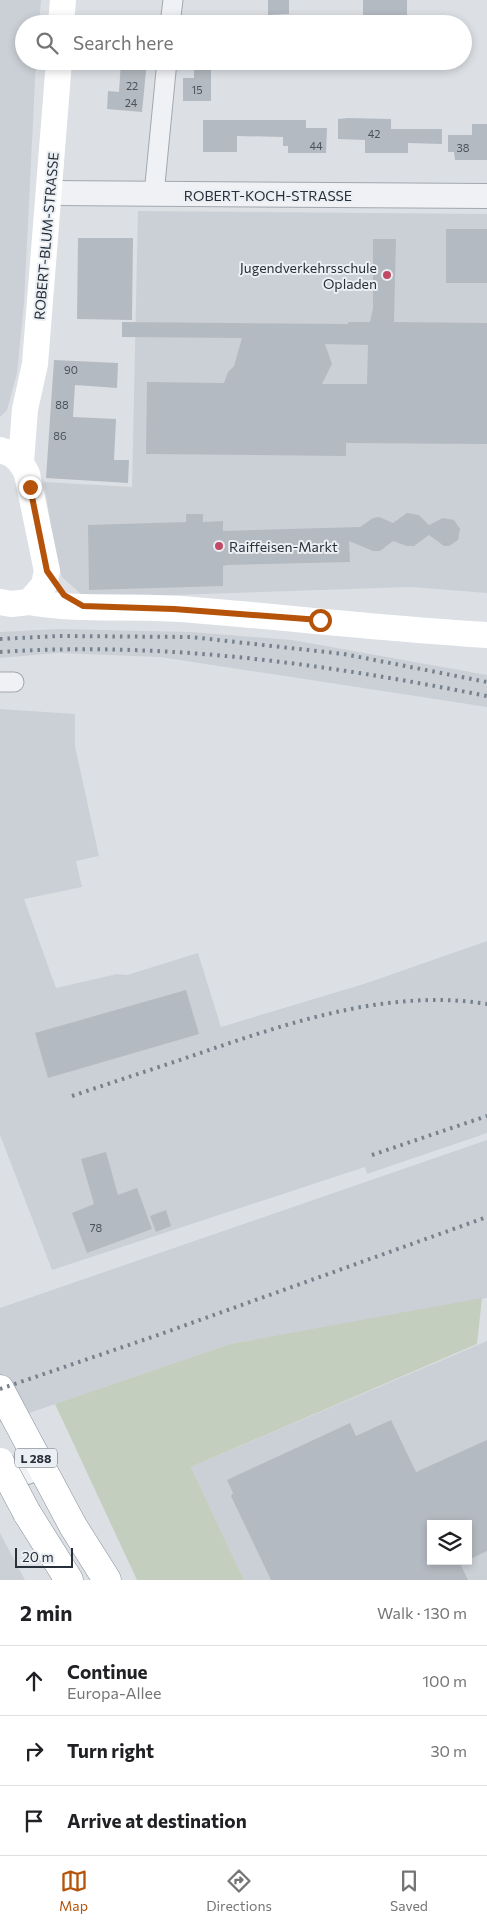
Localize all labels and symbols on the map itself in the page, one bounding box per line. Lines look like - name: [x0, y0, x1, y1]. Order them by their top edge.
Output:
- house number: 22: [126, 79, 138, 92]
- house number: 15: [191, 83, 203, 96]
- house number: 24: [125, 96, 138, 109]
- house number: 42: [368, 127, 380, 140]
- house number: 44: [309, 139, 323, 152]
- house number: 38: [457, 141, 470, 154]
- street label: ROBERT-BLUM-STRASSE: [30, 151, 62, 321]
- street label: ROBERT-KOCH-STRASSE: [184, 187, 352, 204]
- place label: Jugendverkehrsschule Opladen: [240, 259, 377, 292]
- marker: Jugendverkehrsschule Opladen: [381, 269, 393, 281]
- house number: 90: [64, 363, 78, 376]
- house number: 88: [55, 398, 69, 411]
- house number: 86: [53, 429, 67, 442]
- route end: [19, 476, 42, 499]
- place label: Raiffeisen-Markt: [229, 538, 338, 555]
- marker: Raiffeisen-Markt: [213, 540, 225, 552]
- route start: [309, 609, 332, 632]
- house number: 78: [90, 1221, 103, 1234]
- road number: L 288: [15, 1449, 57, 1468]
- scale bar: [15, 1545, 72, 1568]

